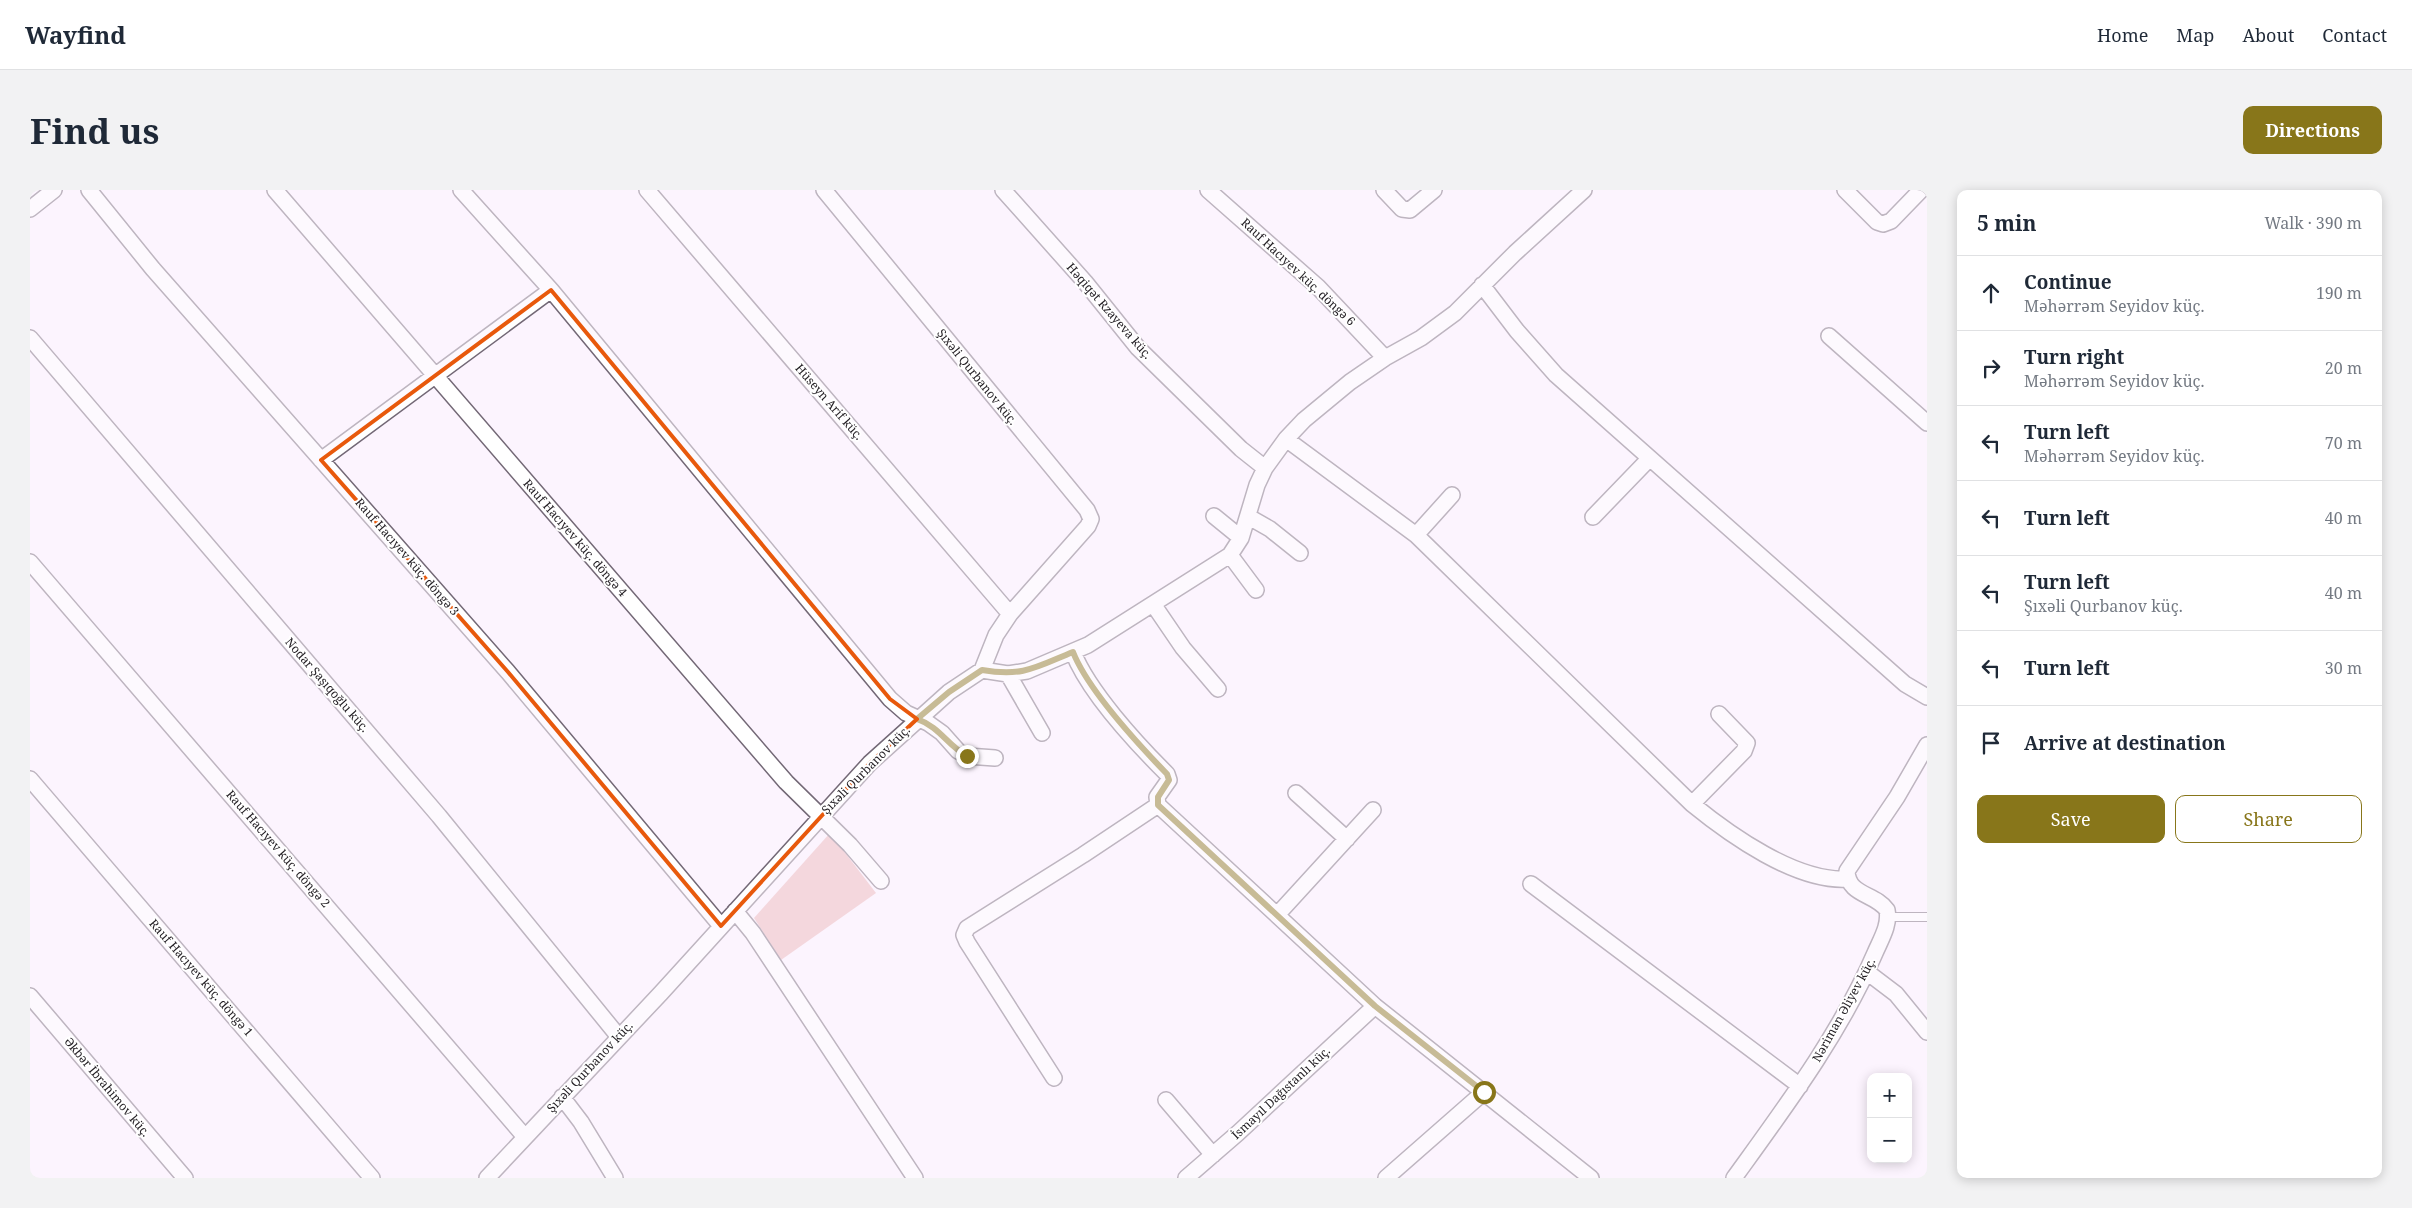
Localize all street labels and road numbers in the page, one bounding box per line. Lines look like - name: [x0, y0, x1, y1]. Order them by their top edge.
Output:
- street label: Rauf Hacıyev küç. döngə 6: [1238, 214, 1359, 329]
- street label: Həqiqət Rzayeva küç.: [1063, 259, 1156, 362]
- street label: Şıxəli Qurbanov küç.: [933, 325, 1021, 428]
- street label: Hüseyn Arif küç.: [792, 360, 867, 443]
- street label: Rauf Hacıyev küç. döngə 4: [520, 475, 631, 600]
- street label: Rauf Hacıyev küç. döngə 3: [352, 494, 463, 619]
- street label: Nodar Şaşıqoğlu küç.: [282, 634, 373, 736]
- street label: Şıxəli Qurbanov küç.: [818, 722, 914, 818]
- street label: Rauf Hacıyev küç. döngə 2: [223, 786, 334, 911]
- street label: Rauf Hacıyev küç. döngə 1: [146, 915, 257, 1040]
- street label: Nəriman Əliyev küç.: [1808, 955, 1879, 1065]
- street label: Şıxəli Qurbanov küç.: [543, 1017, 636, 1116]
- street label: Əkbər İbrahimov küç.: [61, 1033, 154, 1140]
- street label: İsmayıl Dağıstanlı küç.: [1228, 1042, 1334, 1143]

